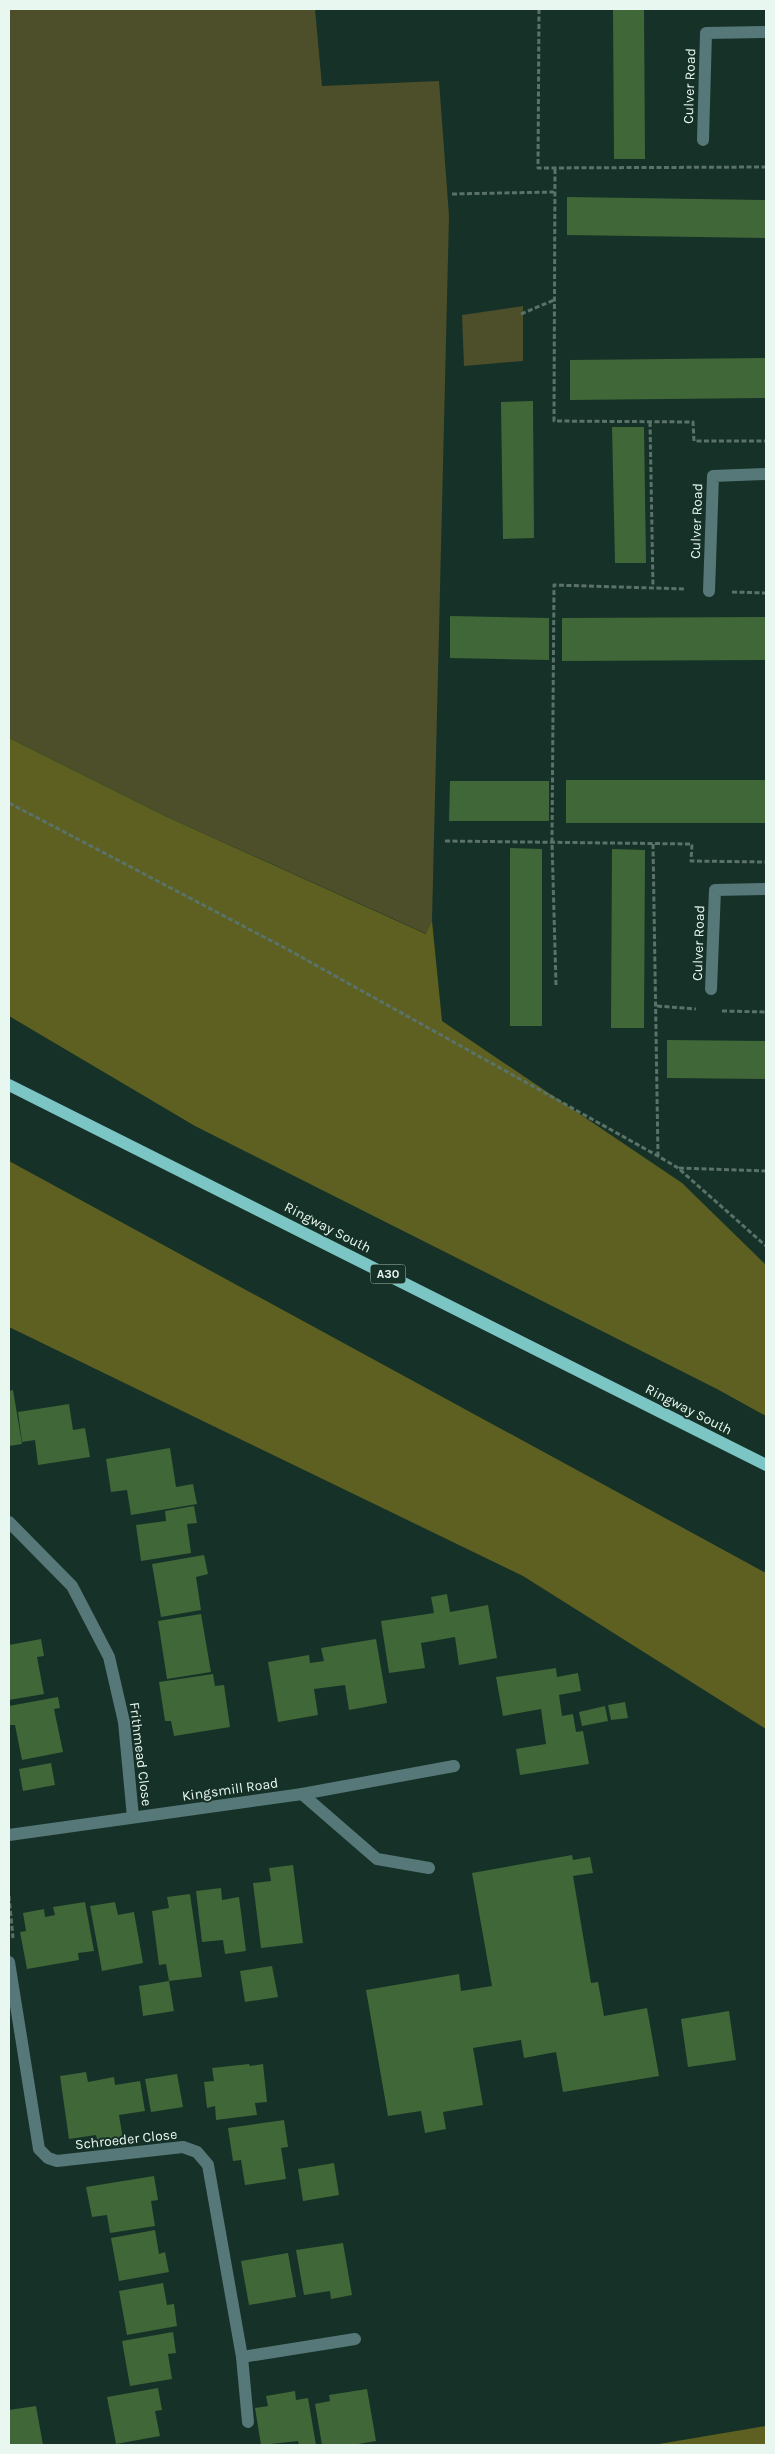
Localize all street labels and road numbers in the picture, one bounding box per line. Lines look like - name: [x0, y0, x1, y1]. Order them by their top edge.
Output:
- street label: Culver Road: [680, 48, 699, 124]
- street label: Culver Road: [687, 483, 706, 559]
- street label: Culver Road: [689, 905, 708, 981]
- street label: Ringway South: [282, 1198, 374, 1257]
- road number: A30: [370, 1264, 406, 1284]
- street label: Ringway South: [643, 1380, 735, 1439]
- street label: Frithmead Close: [126, 1701, 155, 1807]
- street label: Kingsmill Road: [181, 1774, 279, 1805]
- street label: Schroeder Close: [74, 2126, 178, 2153]

